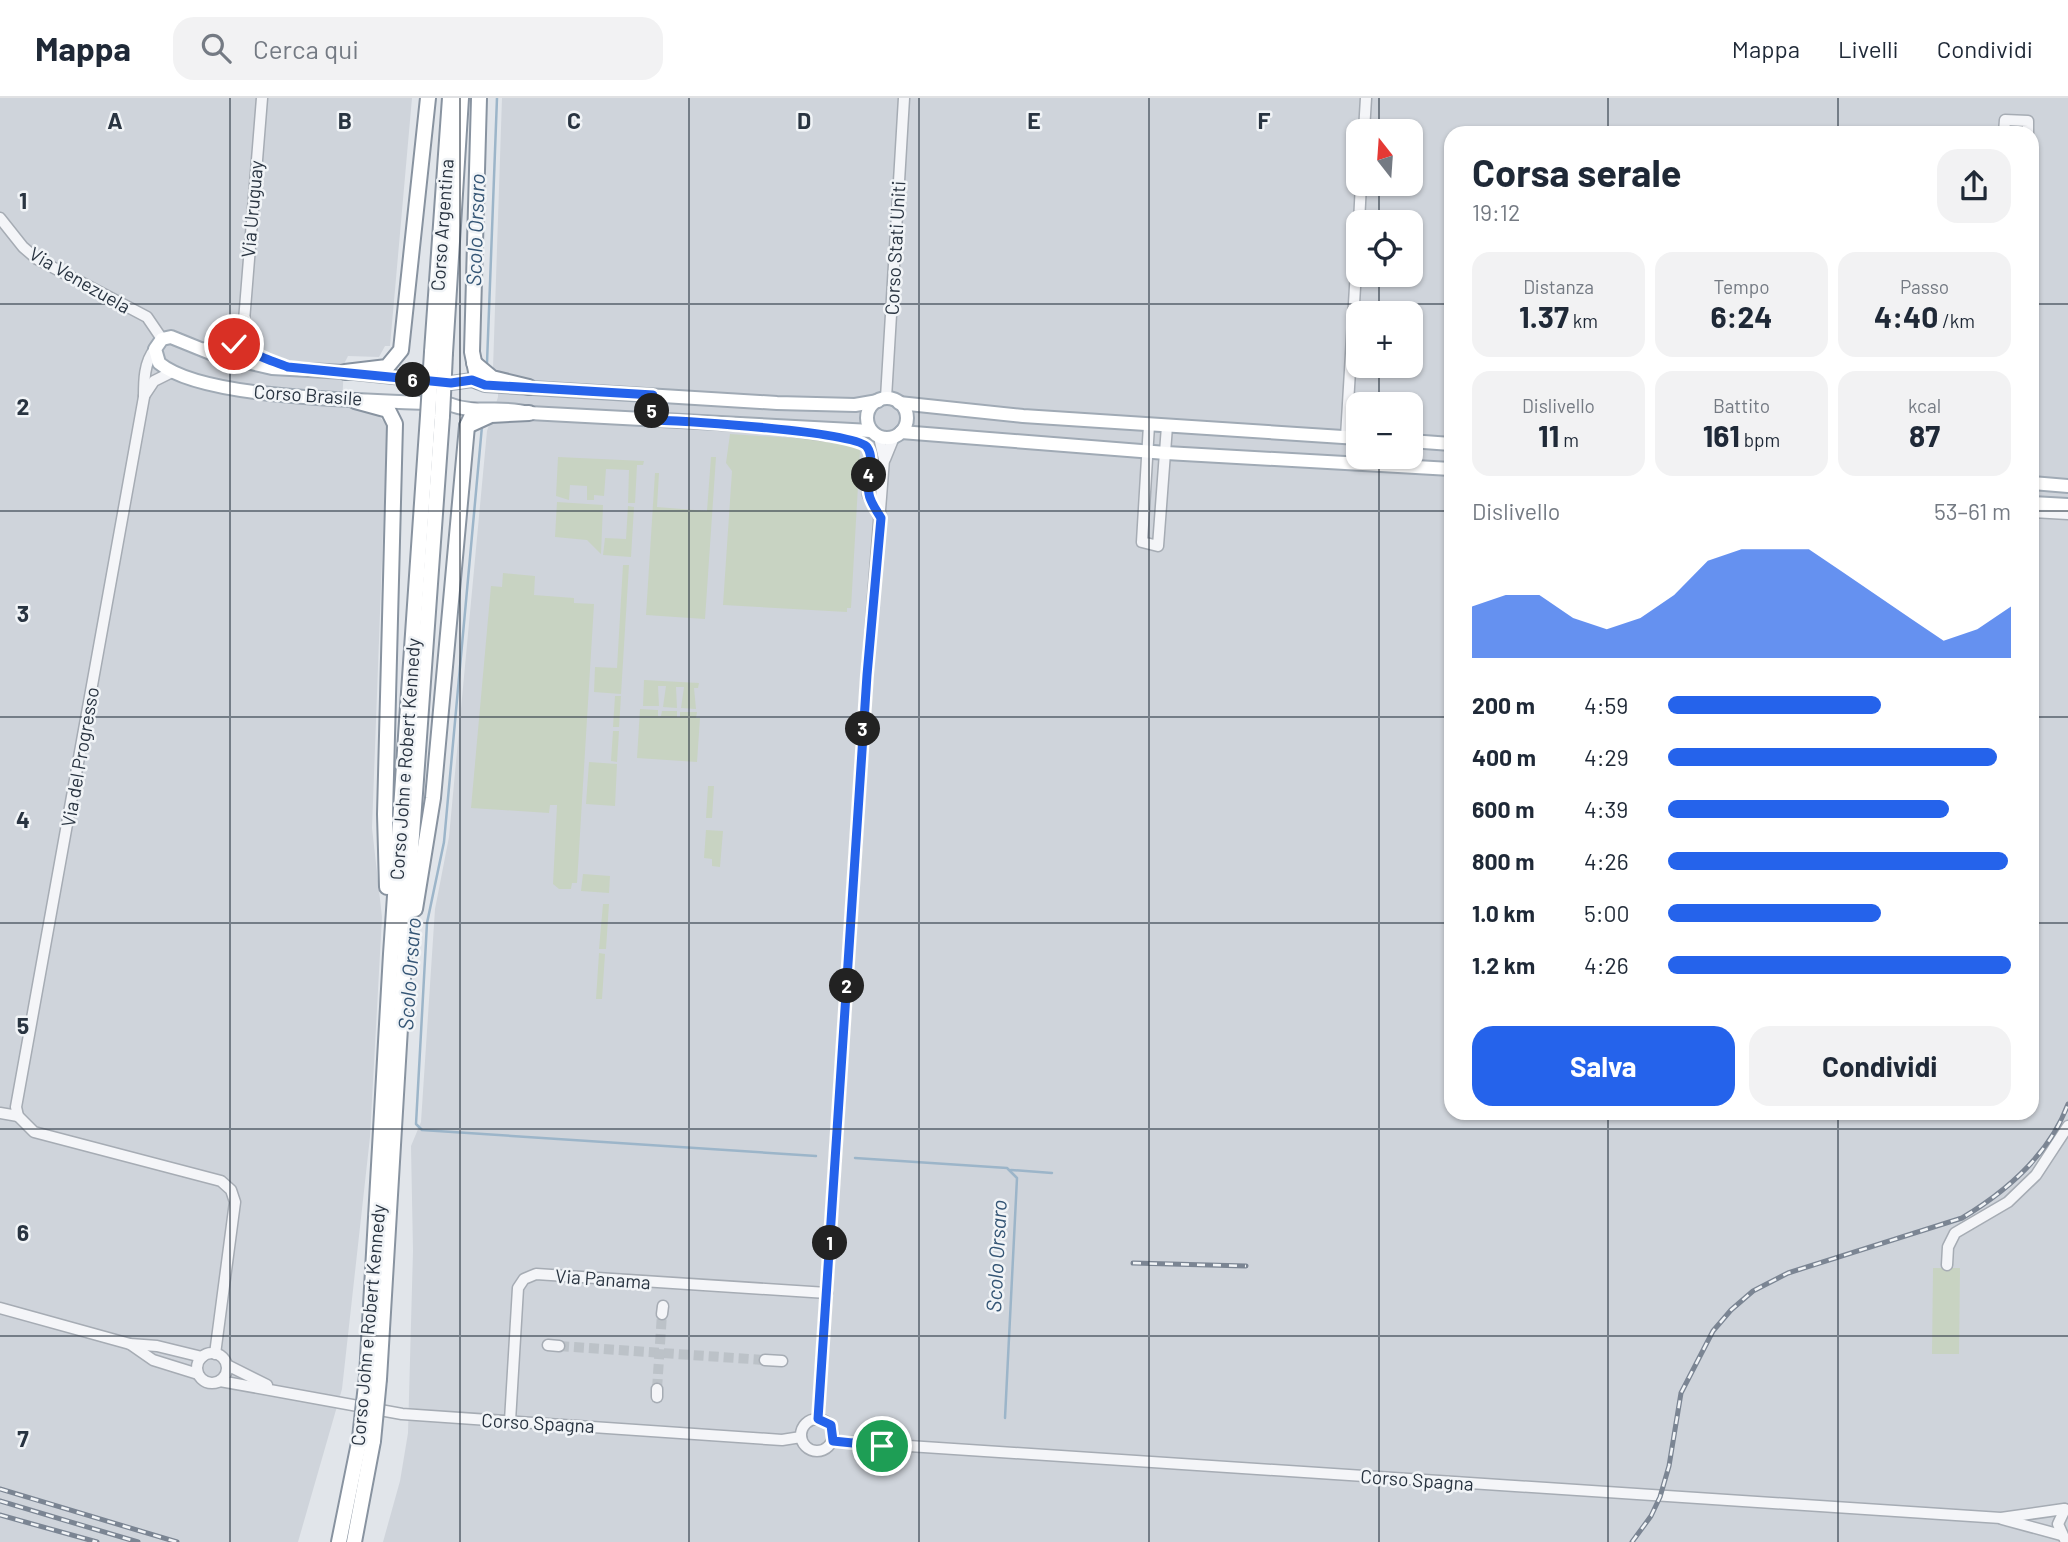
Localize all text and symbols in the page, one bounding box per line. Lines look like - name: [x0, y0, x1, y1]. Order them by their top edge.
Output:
- search box: [173, 17, 663, 80]
- text: Mappa: [35, 28, 131, 68]
- icon: search: [197, 29, 235, 67]
- text: Cerca qui: [253, 33, 359, 64]
- text: Mappa: [1732, 34, 1800, 63]
- text: Livelli: [1838, 34, 1899, 63]
- text: Condividi: [1937, 34, 2033, 63]
- text: A: [107, 106, 123, 134]
- text: B: [338, 106, 352, 134]
- text: C: [567, 106, 581, 134]
- text: D: [797, 106, 811, 134]
- text: E: [1027, 106, 1041, 134]
- text: F: [1258, 106, 1271, 134]
- north arrow: [1346, 119, 1423, 196]
- map controls: [1346, 119, 1423, 469]
- text: Corsa serale: [1472, 149, 1681, 195]
- button: share: [1937, 149, 2011, 223]
- street label: Corso Argentina: [425, 158, 458, 292]
- street label: Via Uruguay: [236, 159, 267, 259]
- water label: Scolo Orsaro: [460, 173, 489, 287]
- street label: Corso Stati Uniti: [879, 180, 910, 316]
- text: 1: [19, 186, 27, 214]
- text: 19:12: [1472, 198, 1520, 226]
- button: locate: [1346, 210, 1423, 287]
- street label: Via Venezuela: [26, 241, 135, 318]
- text: Distanza: [1523, 275, 1594, 298]
- text: Tempo: [1713, 275, 1770, 298]
- text: Passo: [1900, 275, 1949, 298]
- text: 1.37: [1519, 298, 1569, 334]
- text: 6:24: [1711, 298, 1772, 334]
- text: 4:40: [1874, 298, 1938, 334]
- button: +: [1346, 301, 1423, 378]
- text: km: [1569, 309, 1598, 332]
- text: /km: [1938, 309, 1975, 332]
- pin: [204, 314, 264, 374]
- icon: check: [215, 325, 253, 363]
- pin: 6: [396, 362, 430, 398]
- text: 6: [407, 368, 418, 391]
- street label: Corso Brasile: [253, 379, 363, 410]
- text: 2: [17, 392, 29, 420]
- button: −: [1346, 392, 1423, 469]
- pin: 5: [634, 394, 670, 428]
- text: Dislivello: [1522, 394, 1595, 417]
- text: Battito: [1713, 394, 1770, 417]
- text: kcal: [1908, 394, 1941, 417]
- text: 5: [646, 399, 657, 422]
- text: 11: [1538, 417, 1559, 453]
- text: 161: [1703, 417, 1740, 453]
- text: 87: [1909, 417, 1940, 453]
- text: m: [1559, 428, 1579, 451]
- text: bpm: [1740, 428, 1780, 451]
- pin: 4: [852, 458, 886, 492]
- text: 4: [863, 463, 874, 486]
- text: Dislivello: [1472, 497, 1560, 525]
- text: 53–61 m: [1934, 497, 2011, 525]
- text: 3: [17, 599, 29, 627]
- street label: Corso John e Robert Kennedy: [385, 637, 424, 881]
- street label: Via del Progresso: [56, 685, 103, 829]
- text: 200 m: [1472, 691, 1535, 719]
- text: 4:59: [1584, 691, 1628, 719]
- pin: 3: [846, 712, 880, 746]
- text: 3: [857, 717, 868, 740]
- text: 400 m: [1472, 743, 1536, 771]
- text: 4:29: [1584, 743, 1629, 771]
- text: 600 m: [1472, 795, 1534, 823]
- text: 4:39: [1584, 795, 1628, 823]
- text: 4: [16, 805, 30, 833]
- text: 800 m: [1472, 847, 1534, 875]
- text: 4:26: [1584, 847, 1629, 875]
- text: 1.0 km: [1472, 899, 1535, 927]
- text: 5:00: [1584, 899, 1630, 927]
- water label: Scolo Orsaro: [392, 917, 425, 1031]
- text: 1.2 km: [1472, 951, 1535, 979]
- text: 4:26: [1584, 951, 1629, 979]
- pin: 2: [830, 968, 864, 1004]
- text: 2: [841, 974, 852, 997]
- text: 5: [17, 1011, 29, 1039]
- button: Salva: [1472, 1026, 1735, 1106]
- button: Condividi: [1749, 1026, 2011, 1106]
- water label: Scolo Orsaro: [980, 1199, 1011, 1313]
- street label: Corso John e Robert Kennedy: [345, 1203, 390, 1447]
- text: 6: [17, 1218, 29, 1246]
- pin: 1: [812, 1226, 848, 1260]
- text: 1: [826, 1231, 833, 1254]
- street label: Via Panama: [554, 1264, 652, 1293]
- street label: Corso Spagna: [481, 1408, 595, 1437]
- pin: [852, 1416, 912, 1476]
- text: 7: [17, 1424, 29, 1452]
- icon: arrive: [863, 1427, 901, 1465]
- street label: Corso Spagna: [1360, 1464, 1474, 1495]

